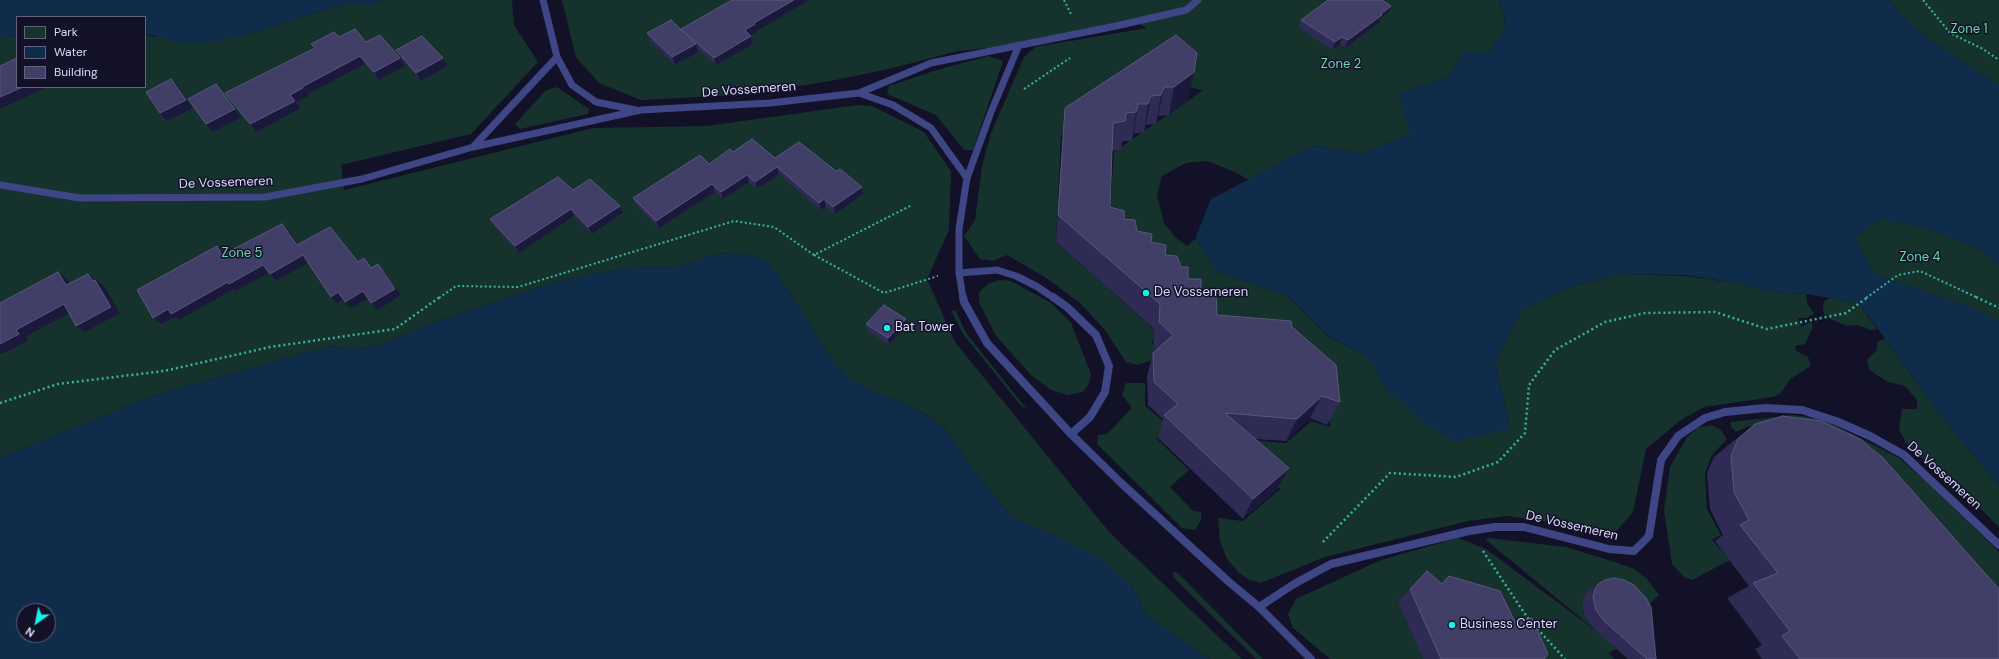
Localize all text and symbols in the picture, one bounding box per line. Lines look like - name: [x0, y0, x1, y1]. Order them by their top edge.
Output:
- legend: [16, 16, 146, 88]
- park label: Zone 1: [1950, 22, 1988, 38]
- text: Park: [54, 24, 78, 40]
- text: Water: [54, 44, 87, 60]
- park label: Zone 2: [1321, 57, 1361, 73]
- text: Building: [54, 64, 98, 80]
- street label: De Vossemeren: [701, 79, 797, 101]
- street label: De Vossemeren: [179, 174, 273, 192]
- park label: Zone 5: [222, 246, 262, 262]
- park label: Zone 4: [1900, 250, 1940, 266]
- place label: De Vossemeren: [1154, 285, 1248, 301]
- marker: De Vossemeren: [1141, 288, 1151, 298]
- place label: Bat Tower: [895, 320, 954, 336]
- marker: Bat Tower: [882, 323, 892, 333]
- street label: De Vossemeren: [1904, 439, 1984, 513]
- street label: De Vossemeren: [1524, 508, 1620, 544]
- north arrow: [16, 603, 56, 643]
- place label: Business Center: [1460, 617, 1558, 633]
- marker: Business Center: [1447, 620, 1457, 630]
- text: N: [23, 624, 37, 640]

